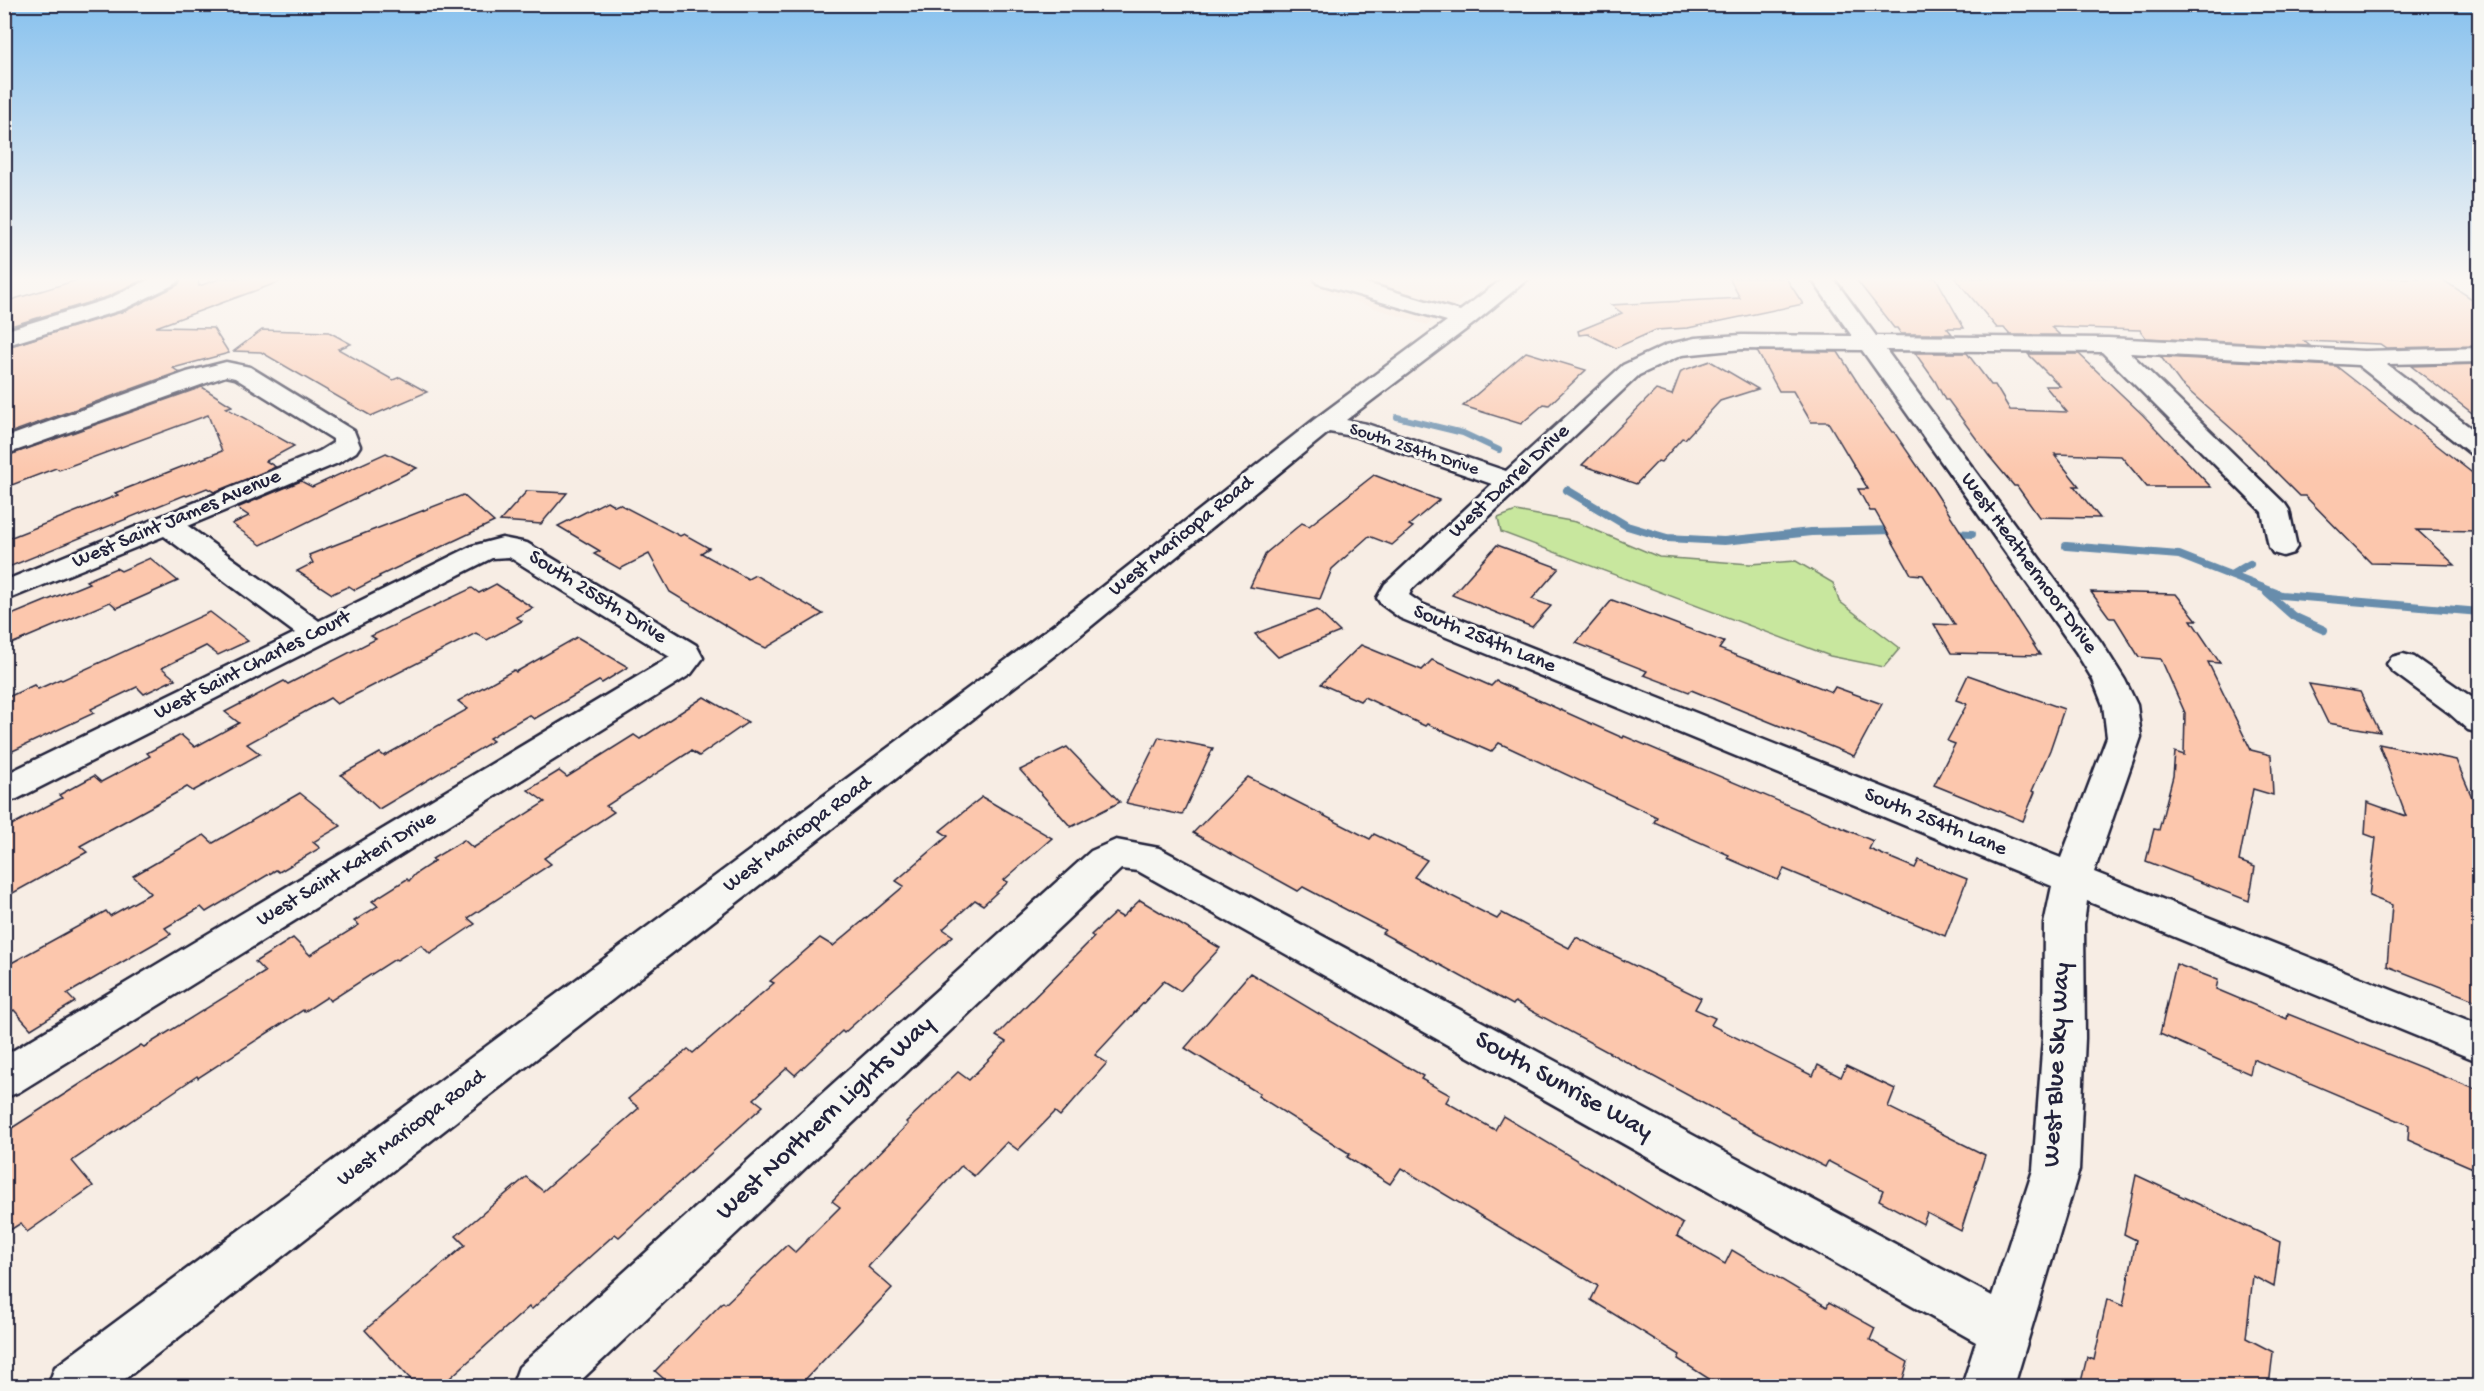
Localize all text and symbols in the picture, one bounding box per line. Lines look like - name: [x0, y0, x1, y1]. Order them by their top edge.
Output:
- street label: South 254th Drive: [1347, 419, 1482, 481]
- street label: West Darrel Drive: [1444, 419, 1577, 544]
- street label: West Saint James Avenue: [69, 464, 286, 575]
- street label: West Heathermoor Drive: [1954, 469, 2103, 660]
- street label: West Maricopa Road: [1105, 470, 1261, 603]
- street label: South 255th Drive: [523, 545, 672, 651]
- street label: South 254th Lane: [1409, 600, 1560, 680]
- street label: West Saint Charles Court: [150, 604, 358, 727]
- street label: West Maricopa Road: [719, 770, 878, 899]
- street label: South 254th Lane: [1860, 783, 2011, 863]
- street label: West Saint Kateri Drive: [253, 806, 442, 933]
- street label: West Blue Sky Way: [2037, 962, 2079, 1168]
- street label: West Northern Lights Way: [711, 1010, 942, 1228]
- street label: South Sunrise Way: [1469, 1025, 1657, 1149]
- street label: West Maricopa Road: [333, 1064, 492, 1193]

